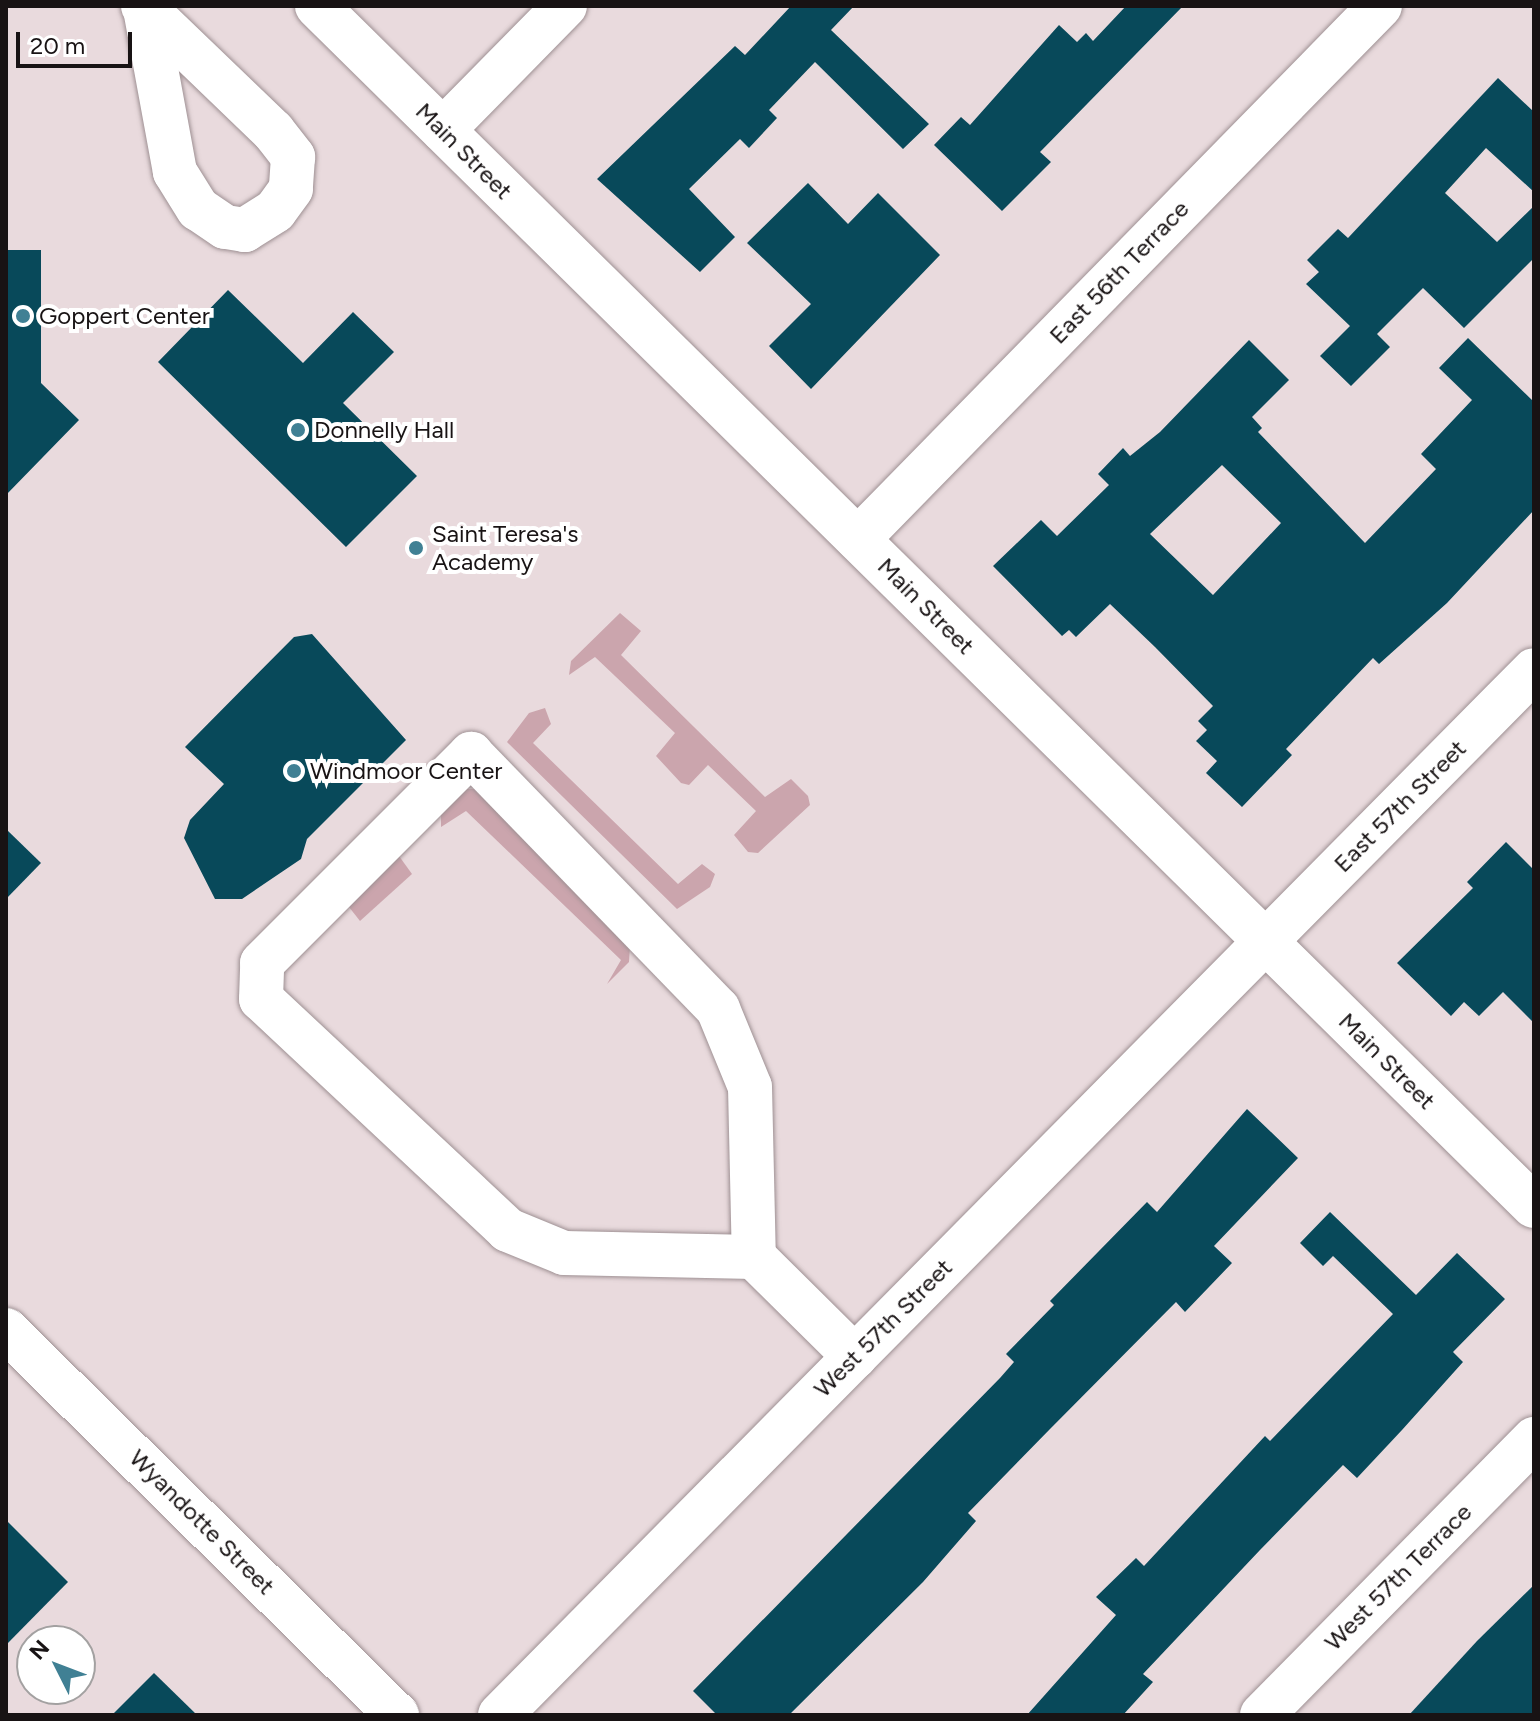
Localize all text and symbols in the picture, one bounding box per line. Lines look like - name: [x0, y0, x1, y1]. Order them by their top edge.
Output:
- scale bar: [20, 16, 136, 66]
- text: 20 m: [30, 31, 85, 60]
- street label: Main Street: [410, 97, 518, 205]
- street label: East 56th Terrace: [1043, 194, 1195, 350]
- place label: Goppert Center: [39, 302, 210, 330]
- marker: Goppert Center: [14, 307, 32, 325]
- place label: Donnelly Hall: [314, 416, 454, 444]
- marker: Donnelly Hall: [289, 421, 307, 439]
- place label: Saint Teresa's Academy: [432, 520, 578, 576]
- marker: Saint Teresa's Academy: [407, 539, 425, 557]
- street label: Main Street: [872, 552, 980, 660]
- street label: East 57th Street: [1328, 734, 1472, 878]
- place label: Windmoor Center: [310, 757, 502, 785]
- marker: Windmoor Center: [285, 762, 303, 780]
- street label: Main Street: [1333, 1007, 1441, 1115]
- street label: West 57th Street: [808, 1253, 958, 1403]
- street label: Wyandotte Street: [123, 1443, 281, 1601]
- street label: West 57th Terrace: [1319, 1498, 1477, 1656]
- north arrow: [16, 1625, 96, 1705]
- text: N: [24, 1635, 55, 1665]

